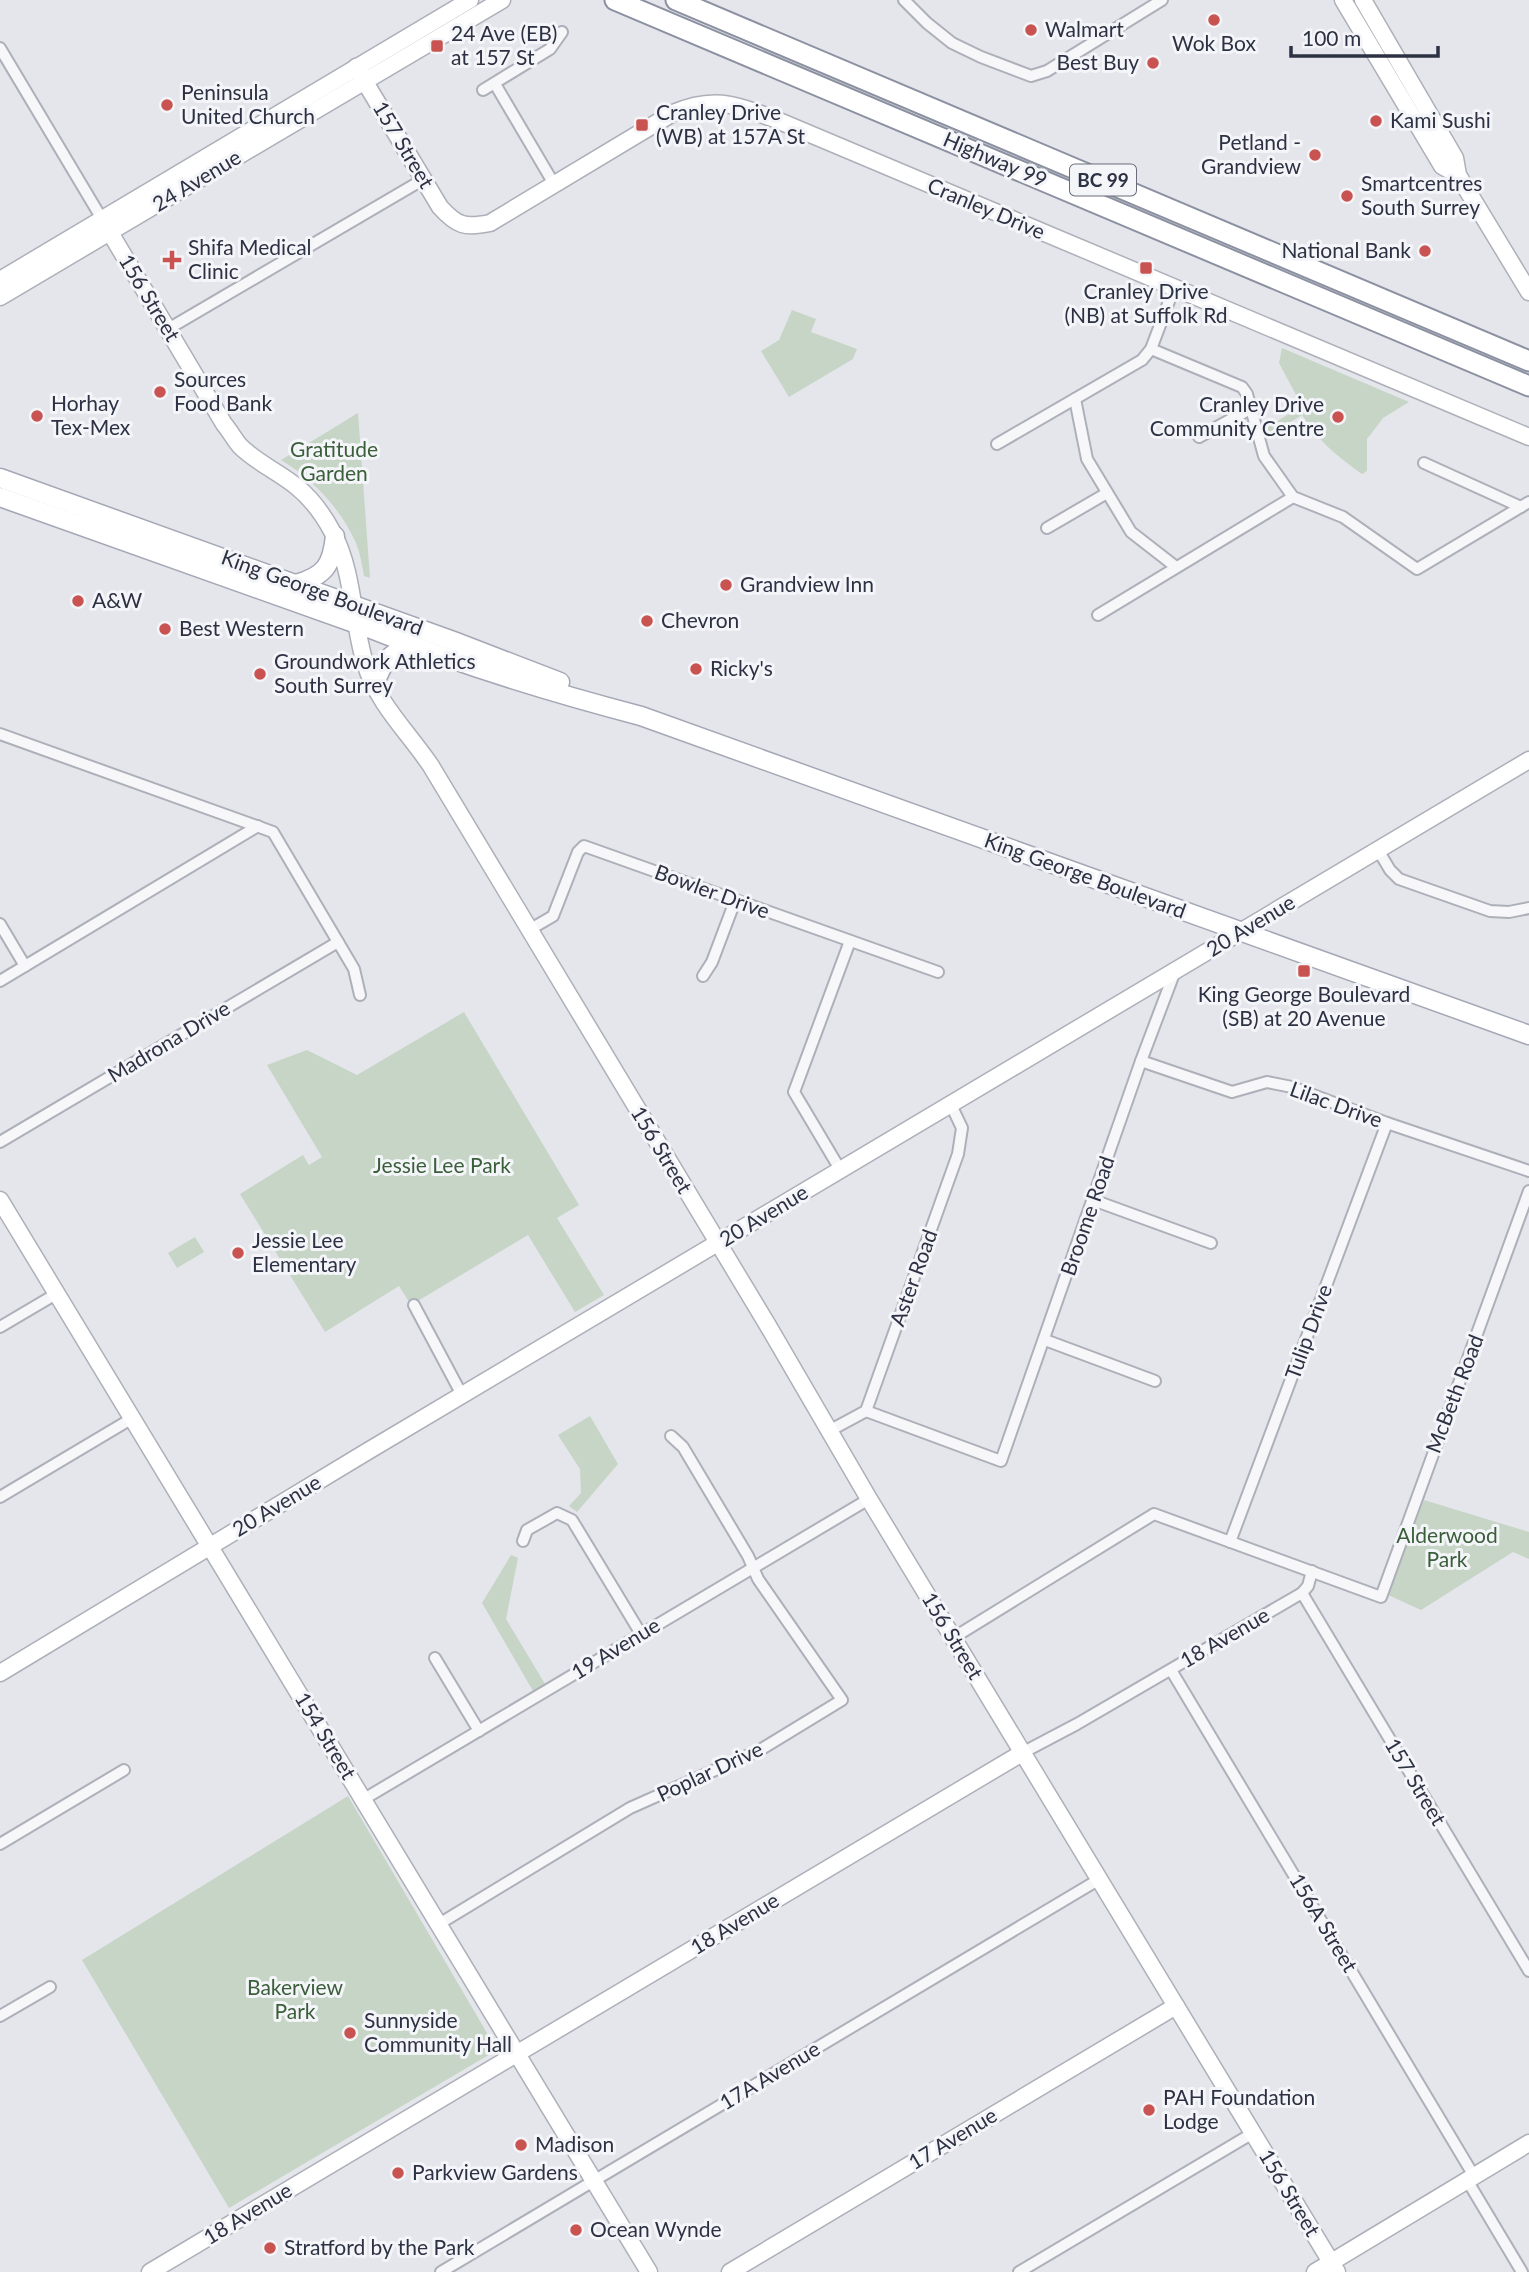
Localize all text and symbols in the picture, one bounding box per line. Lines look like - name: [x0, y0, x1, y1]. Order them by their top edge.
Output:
- marker: Wok Box: [1206, 12, 1222, 28]
- scale bar: [1291, 14, 1438, 58]
- place label: Walmart: [1045, 16, 1124, 41]
- place label: 24 Ave (EB) at 157 St: [451, 20, 557, 69]
- marker: Walmart: [1023, 22, 1039, 38]
- text: 100 m: [1302, 25, 1361, 50]
- place label: Wok Box: [1172, 30, 1256, 55]
- marker: 24 Ave (EB) at 157 St: [429, 38, 445, 54]
- place label: Best Buy: [1057, 49, 1139, 74]
- marker: Best Buy: [1145, 55, 1161, 71]
- place label: Peninsula United Church: [181, 79, 315, 128]
- street label: 157 Street: [369, 96, 440, 193]
- marker: Peninsula United Church: [159, 97, 175, 113]
- place label: Cranley Drive (WB) at 157A St: [656, 99, 805, 148]
- place label: Kami Sushi: [1390, 107, 1491, 132]
- marker: Kami Sushi: [1368, 113, 1384, 129]
- marker: Cranley Drive (WB) at 157A St: [634, 117, 650, 133]
- street label: Highway 99: [940, 126, 1051, 192]
- place label: Petland - Grandview: [1201, 129, 1302, 178]
- street label: 24 Avenue: [148, 144, 245, 216]
- marker: Petland - Grandview: [1307, 147, 1323, 163]
- road number: BC 99: [1070, 164, 1136, 196]
- place label: Smartcentres South Surrey: [1361, 170, 1482, 219]
- street label: Cranley Drive: [924, 172, 1049, 244]
- marker: Smartcentres South Surrey: [1339, 188, 1355, 204]
- place label: Shifa Medical Clinic: [188, 234, 312, 283]
- place label: National Bank: [1281, 237, 1411, 262]
- marker: National Bank: [1417, 243, 1433, 259]
- street label: 156 Street: [115, 249, 186, 346]
- marker: Shifa Medical Clinic: [162, 250, 182, 270]
- marker: Cranley Drive (NB) at Suffolk Rd: [1138, 260, 1154, 276]
- place label: Cranley Drive (NB) at Suffolk Rd: [1064, 278, 1228, 327]
- place label: Sources Food Bank: [174, 366, 272, 415]
- marker: Sources Food Bank: [152, 384, 168, 400]
- place label: Horhay Tex-Mex: [51, 390, 131, 439]
- place label: Cranley Drive Community Centre: [1150, 391, 1324, 440]
- marker: Horhay Tex-Mex: [29, 408, 45, 424]
- marker: Cranley Drive Community Centre: [1330, 409, 1346, 425]
- park label: Gratitude Garden: [290, 436, 378, 485]
- street label: King George Boulevard: [218, 543, 427, 640]
- place label: Grandview Inn: [740, 571, 874, 596]
- marker: Grandview Inn: [718, 577, 734, 593]
- place label: A&W: [92, 587, 143, 612]
- marker: A&W: [70, 593, 86, 609]
- place label: Chevron: [661, 607, 739, 632]
- marker: Chevron: [639, 613, 655, 629]
- place label: Best Western: [179, 615, 304, 640]
- marker: Best Western: [157, 621, 173, 637]
- place label: Groundwork Athletics South Surrey: [274, 648, 476, 697]
- place label: Ricky's: [710, 655, 773, 680]
- marker: Ricky's: [688, 661, 704, 677]
- marker: Groundwork Athletics South Surrey: [252, 666, 268, 682]
- street label: King George Boulevard: [981, 826, 1190, 923]
- street label: Bowler Drive: [652, 858, 773, 923]
- street label: 20 Avenue: [1202, 889, 1299, 961]
- marker: King George Boulevard (SB) at 20 Avenue: [1296, 963, 1312, 979]
- place label: King George Boulevard (SB) at 20 Avenue: [1198, 981, 1410, 1030]
- street label: Madrona Drive: [103, 994, 234, 1087]
- street label: Lilac Drive: [1287, 1075, 1386, 1132]
- street label: 156 Street: [627, 1101, 698, 1198]
- park label: Jessie Lee Park: [373, 1152, 511, 1177]
- street label: Broome Road: [1054, 1152, 1119, 1279]
- street label: 20 Avenue: [715, 1179, 812, 1251]
- street label: Aster Road: [884, 1226, 942, 1329]
- place label: Jessie Lee Elementary: [252, 1227, 357, 1276]
- marker: Jessie Lee Elementary: [230, 1245, 246, 1261]
- street label: Tulip Drive: [1279, 1281, 1336, 1382]
- street label: McBeth Road: [1420, 1331, 1488, 1456]
- street label: 20 Avenue: [228, 1469, 325, 1541]
- park label: Alderwood Park: [1396, 1522, 1498, 1571]
- street label: 156 Street: [918, 1587, 989, 1684]
- street label: 18 Avenue: [1175, 1601, 1273, 1672]
- street label: 19 Avenue: [567, 1612, 664, 1684]
- street label: 154 Street: [291, 1687, 362, 1784]
- street label: 157 Street: [1381, 1733, 1452, 1830]
- street label: Poplar Drive: [653, 1735, 766, 1806]
- street label: 156A Street: [1285, 1868, 1364, 1977]
- street label: 18 Avenue: [686, 1887, 783, 1959]
- park label: Bakerview Park: [247, 1974, 343, 2023]
- place label: Sunnyside Community Hall: [364, 2007, 512, 2056]
- marker: Sunnyside Community Hall: [342, 2025, 358, 2041]
- street label: 17A Avenue: [715, 2035, 824, 2114]
- place label: PAH Foundation Lodge: [1163, 2084, 1315, 2133]
- street label: 17 Avenue: [904, 2102, 1001, 2174]
- marker: PAH Foundation Lodge: [1141, 2102, 1157, 2118]
- place label: Madison: [535, 2131, 614, 2156]
- marker: Madison: [513, 2137, 529, 2153]
- street label: 156 Street: [1255, 2144, 1326, 2241]
- place label: Parkview Gardens: [412, 2159, 578, 2184]
- marker: Parkview Gardens: [390, 2165, 406, 2181]
- street label: 18 Avenue: [199, 2177, 296, 2249]
- place label: Ocean Wynde: [590, 2216, 722, 2241]
- marker: Ocean Wynde: [568, 2222, 584, 2238]
- place label: Stratford by the Park: [284, 2234, 475, 2259]
- marker: Stratford by the Park: [262, 2240, 278, 2256]

